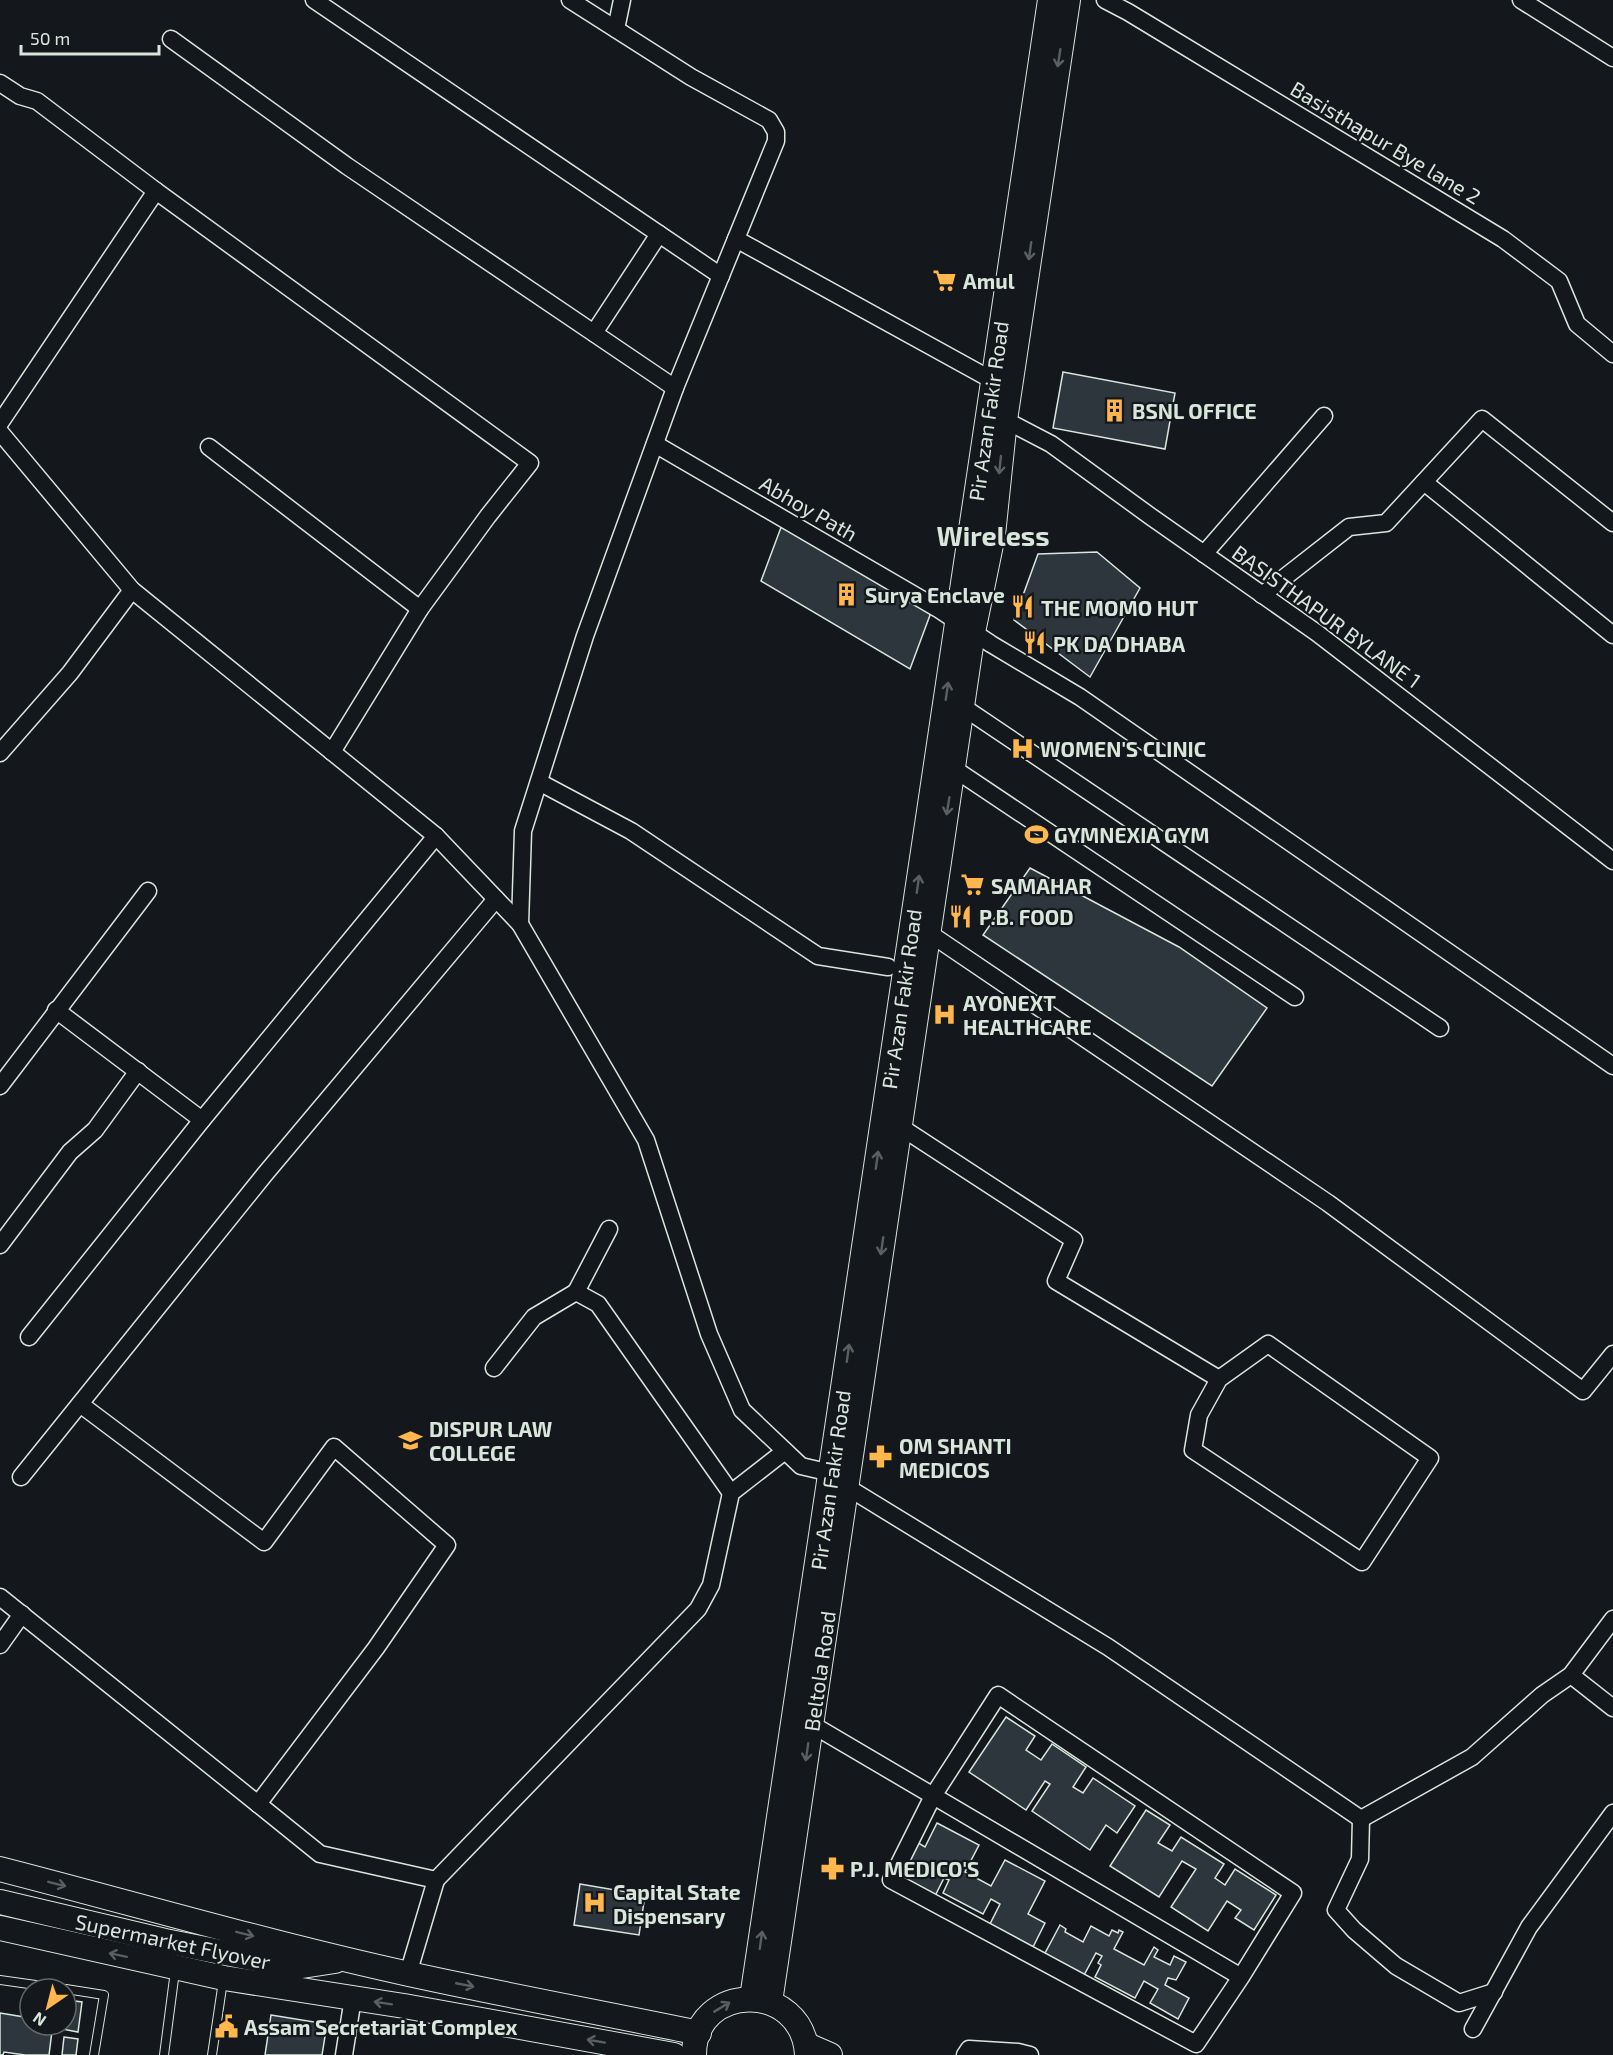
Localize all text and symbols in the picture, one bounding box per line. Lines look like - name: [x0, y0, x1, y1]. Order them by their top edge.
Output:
- scale bar: [21, 18, 159, 56]
- text: 50 m: [30, 27, 70, 49]
- one-way arrow: [1054, 47, 1065, 67]
- street label: Basisthapur Bye lane 2: [1286, 75, 1486, 209]
- one-way arrow: [1025, 240, 1036, 260]
- supermarket icon: Amul: [932, 267, 958, 293]
- place label: Amul: [963, 268, 1015, 293]
- street label: Pir Azan Fakir Road: [963, 320, 1013, 502]
- building icon: BSNL OFFICE: [1101, 397, 1127, 423]
- place label: BSNL OFFICE: [1132, 398, 1257, 423]
- one-way arrow: [995, 454, 1006, 474]
- street label: Abhoy Path: [756, 470, 862, 546]
- district label: Wireless: [936, 519, 1050, 551]
- street label: BASISTHAPUR BYLANE 1: [1228, 539, 1426, 693]
- building icon: Surya Enclave: [834, 581, 860, 607]
- place label: Surya Enclave: [865, 582, 1005, 608]
- restaurant icon: THE MOMO HUT: [1010, 594, 1036, 620]
- place label: THE MOMO HUT: [1041, 595, 1199, 620]
- restaurant icon: PK DA DHABA: [1022, 630, 1048, 656]
- place label: PK DA DHABA: [1053, 631, 1186, 656]
- one-way arrow: [941, 682, 952, 702]
- hospital icon: WOMEN'S CLINIC: [1009, 735, 1035, 761]
- place label: WOMEN'S CLINIC: [1040, 736, 1206, 761]
- one-way arrow: [942, 796, 953, 815]
- sports icon: GYMNEXIA GYM: [1023, 821, 1049, 847]
- place label: GYMNEXIA GYM: [1054, 822, 1209, 847]
- supermarket icon: SAMAHAR: [960, 872, 986, 898]
- place label: SAMAHAR: [991, 873, 1092, 898]
- one-way arrow: [913, 875, 924, 895]
- restaurant icon: P.B. FOOD: [948, 903, 974, 929]
- place label: P.B. FOOD: [979, 904, 1074, 929]
- street label: Pir Azan Fakir Road: [876, 908, 926, 1090]
- place label: AYONEXT HEALTHCARE: [963, 990, 1092, 1039]
- hospital icon: AYONEXT HEALTHCARE: [932, 1001, 958, 1027]
- one-way arrow: [872, 1151, 883, 1171]
- one-way arrow: [877, 1236, 888, 1255]
- one-way arrow: [843, 1344, 854, 1363]
- street label: Pir Azan Fakir Road: [805, 1389, 855, 1571]
- place label: DISPUR LAW COLLEGE: [429, 1416, 552, 1465]
- school or university icon: DISPUR LAW COLLEGE: [398, 1427, 424, 1453]
- place label: OM SHANTI MEDICOS: [899, 1433, 1012, 1482]
- pharmacy icon: OM SHANTI MEDICOS: [868, 1444, 894, 1470]
- street label: Beltola Road: [798, 1609, 840, 1733]
- one-way arrow: [802, 1742, 813, 1762]
- pharmacy icon: P.J. MEDICO'S: [819, 1855, 845, 1881]
- place label: P.J. MEDICO'S: [850, 1856, 979, 1881]
- one-way arrow: [47, 1878, 66, 1890]
- place label: Capital State Dispensary: [613, 1879, 741, 1929]
- hospital icon: Capital State Dispensary: [582, 1890, 608, 1916]
- street label: Supermarket Flyover: [73, 1908, 273, 1974]
- one-way arrow: [235, 1929, 254, 1941]
- one-way arrow: [756, 1931, 767, 1951]
- one-way arrow: [109, 1948, 128, 1960]
- north arrow: [18, 1977, 78, 2037]
- one-way arrow: [455, 1980, 474, 1991]
- one-way arrow: [374, 1997, 393, 2008]
- one-way arrow: [714, 2001, 731, 2014]
- text: N: [29, 2009, 49, 2031]
- public building icon: Assam Secretariat Complex: [213, 2013, 239, 2039]
- place label: Assam Secretariat Complex: [244, 2014, 517, 2039]
- one-way arrow: [586, 2035, 606, 2046]

